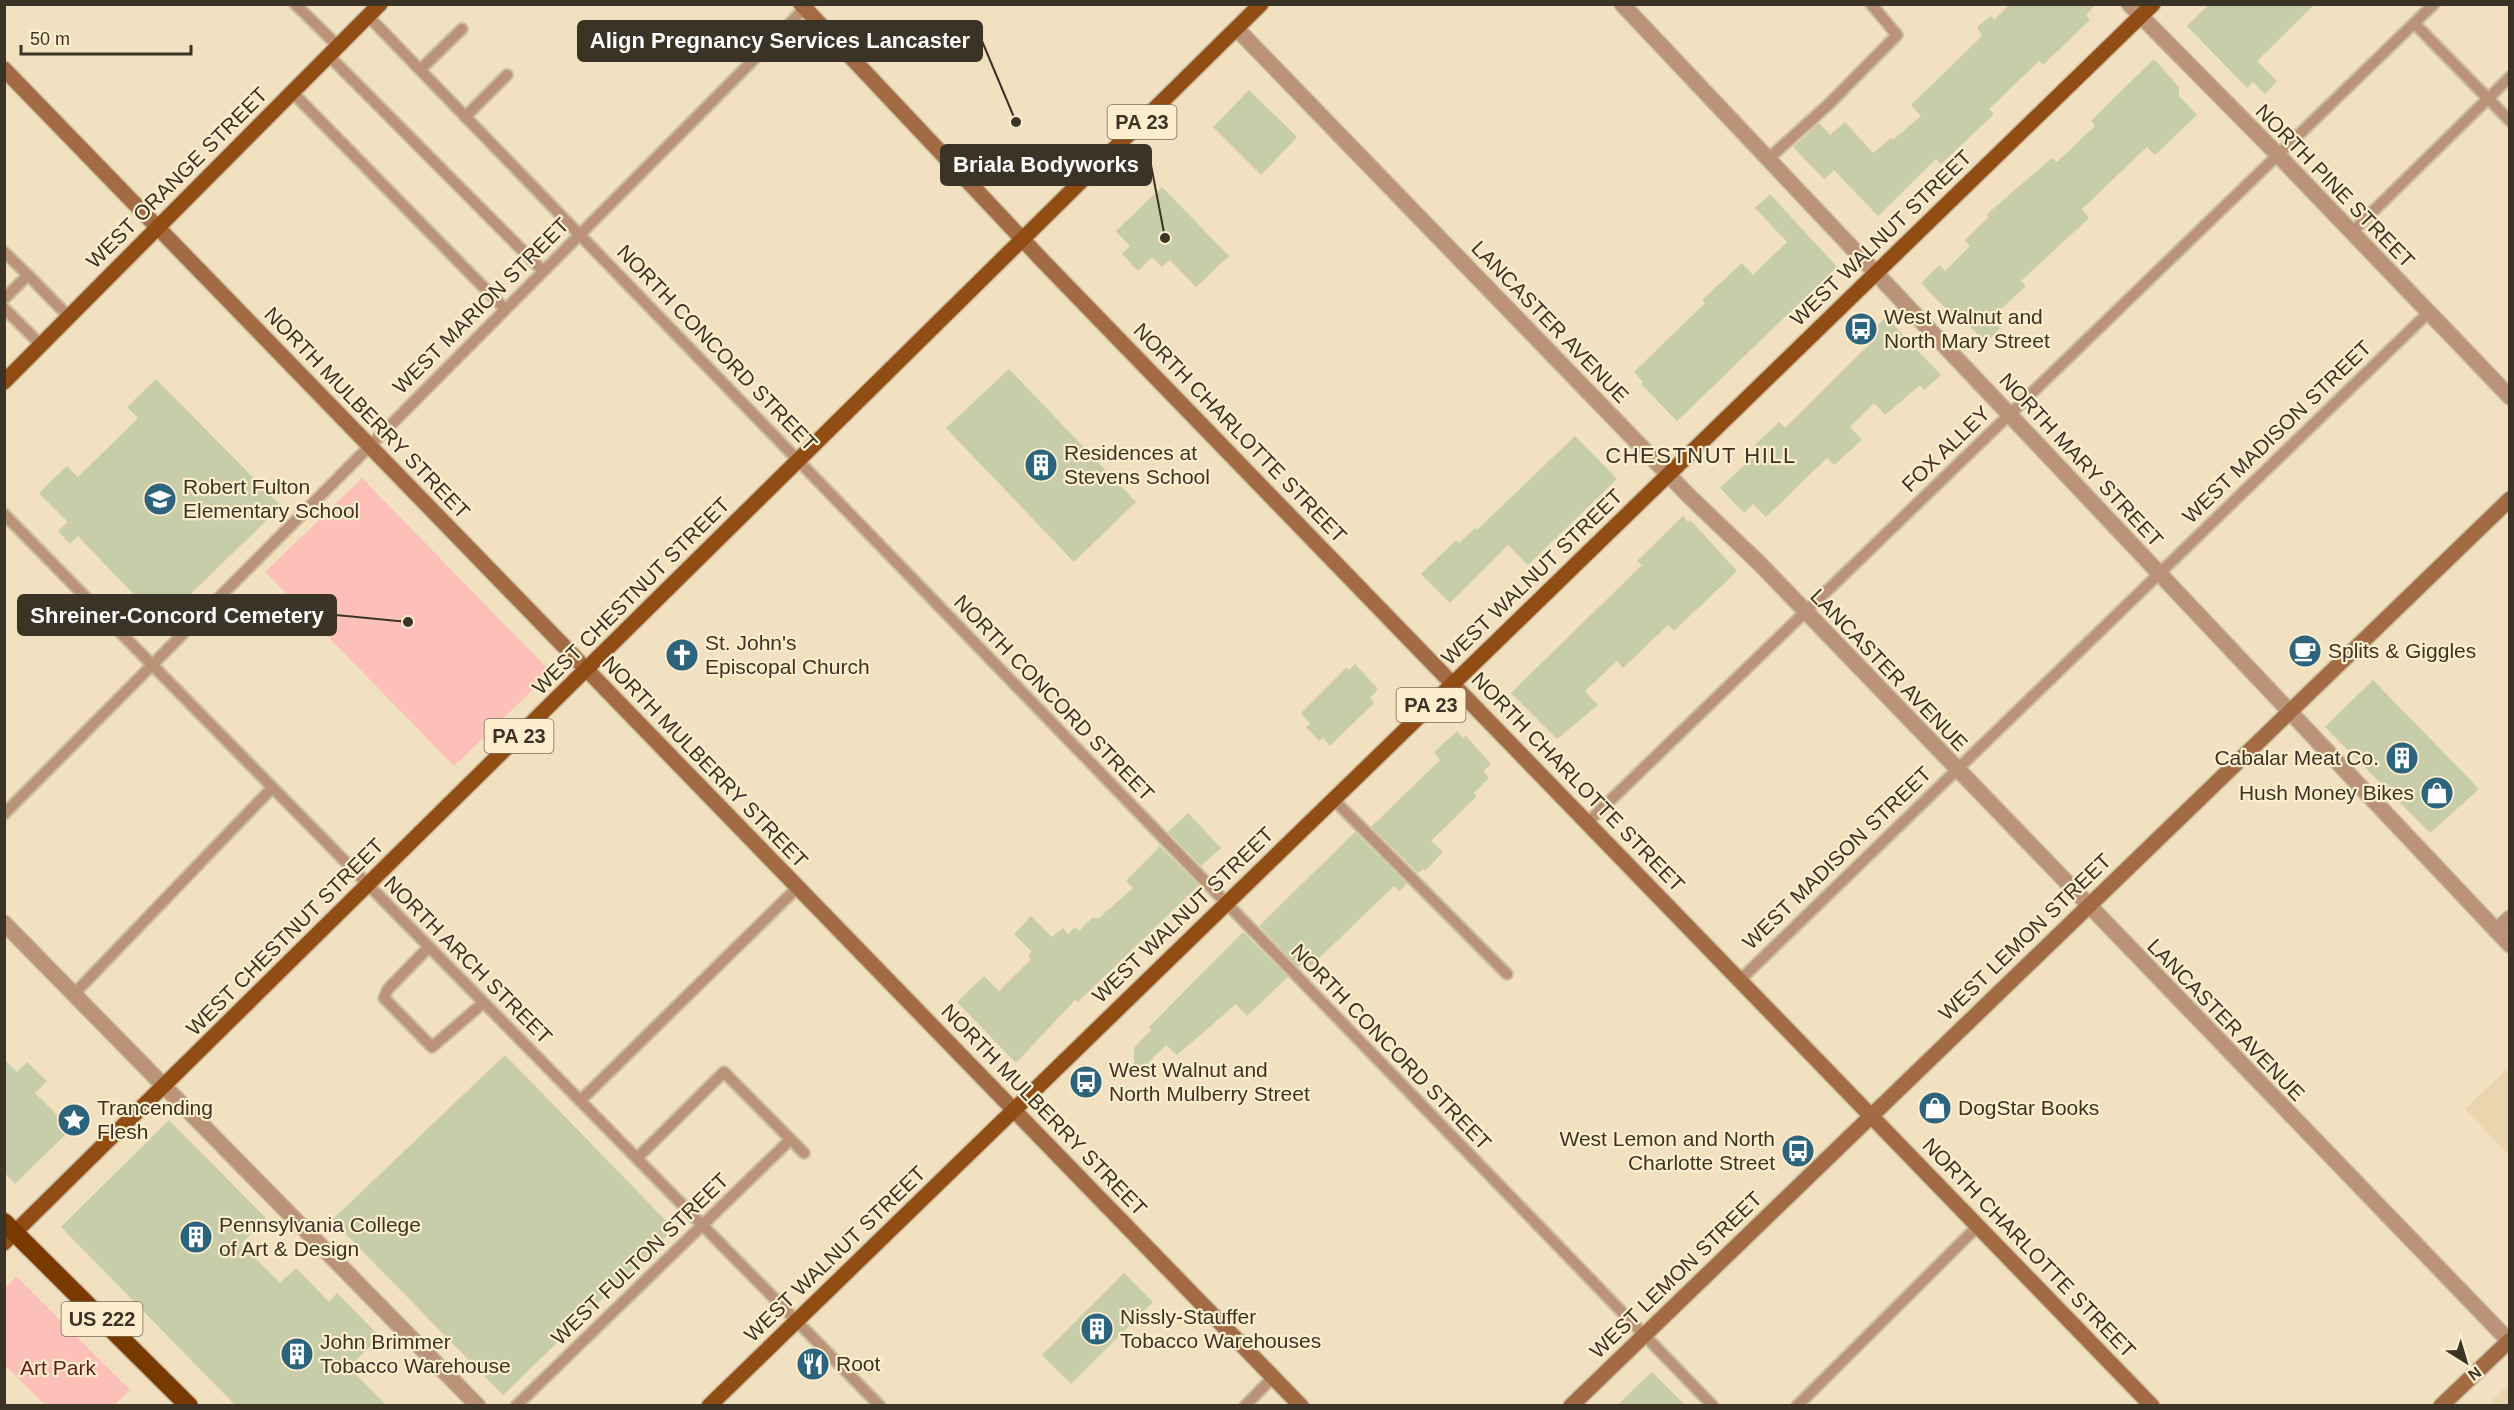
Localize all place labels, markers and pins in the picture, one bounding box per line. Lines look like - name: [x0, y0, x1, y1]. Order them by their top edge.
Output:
- callout: Align Pregnancy Services Lancaster: [578, 21, 982, 61]
- callout: Briala Bodyworks: [941, 145, 1151, 185]
- place label: West Walnut and North Mary Street: [1884, 305, 2050, 352]
- bus stop icon: West Walnut and North Mary Street: [1843, 311, 1879, 347]
- place label: Residences at Stevens School: [1064, 441, 1210, 488]
- building icon: Residences at Stevens School: [1023, 447, 1059, 483]
- place label: Robert Fulton Elementary School: [183, 475, 359, 522]
- school or university icon: Robert Fulton Elementary School: [142, 481, 178, 517]
- callout: Shreiner-Concord Cemetery: [18, 595, 336, 635]
- place label: St. John's Episcopal Church: [705, 631, 870, 678]
- cafe icon: Splits & Giggles: [2287, 633, 2323, 669]
- church icon: St. John's Episcopal Church: [664, 637, 700, 673]
- place label: Splits & Giggles: [2328, 639, 2476, 662]
- building icon: Cabalar Meat Co.: [2384, 740, 2420, 776]
- place label: Cabalar Meat Co.: [2214, 746, 2379, 769]
- shop icon: Hush Money Bikes: [2419, 775, 2455, 811]
- place label: Hush Money Bikes: [2239, 781, 2414, 804]
- place label: West Walnut and North Mulberry Street: [1109, 1058, 1310, 1105]
- bus stop icon: West Walnut and North Mulberry Street: [1068, 1064, 1104, 1100]
- shop icon: DogStar Books: [1917, 1090, 1953, 1126]
- place label: Trancending Flesh: [97, 1096, 213, 1143]
- place label: DogStar Books: [1958, 1096, 2099, 1119]
- place icon: Trancending Flesh: [56, 1102, 92, 1138]
- place label: West Lemon and North Charlotte Street: [1559, 1127, 1775, 1174]
- bus stop icon: West Lemon and North Charlotte Street: [1780, 1133, 1816, 1169]
- place label: Pennsylvania College of Art & Design: [219, 1213, 421, 1260]
- building icon: Pennsylvania College of Art & Design: [178, 1219, 214, 1255]
- place label: Nissly-Stauffer Tobacco Warehouses: [1120, 1305, 1321, 1352]
- building icon: Nissly-Stauffer Tobacco Warehouses: [1079, 1311, 1115, 1347]
- place label: John Brimmer Tobacco Warehouse: [320, 1330, 511, 1377]
- building icon: John Brimmer Tobacco Warehouse: [279, 1336, 315, 1372]
- restaurant icon: Root: [795, 1346, 831, 1382]
- place label: Root: [836, 1352, 881, 1375]

